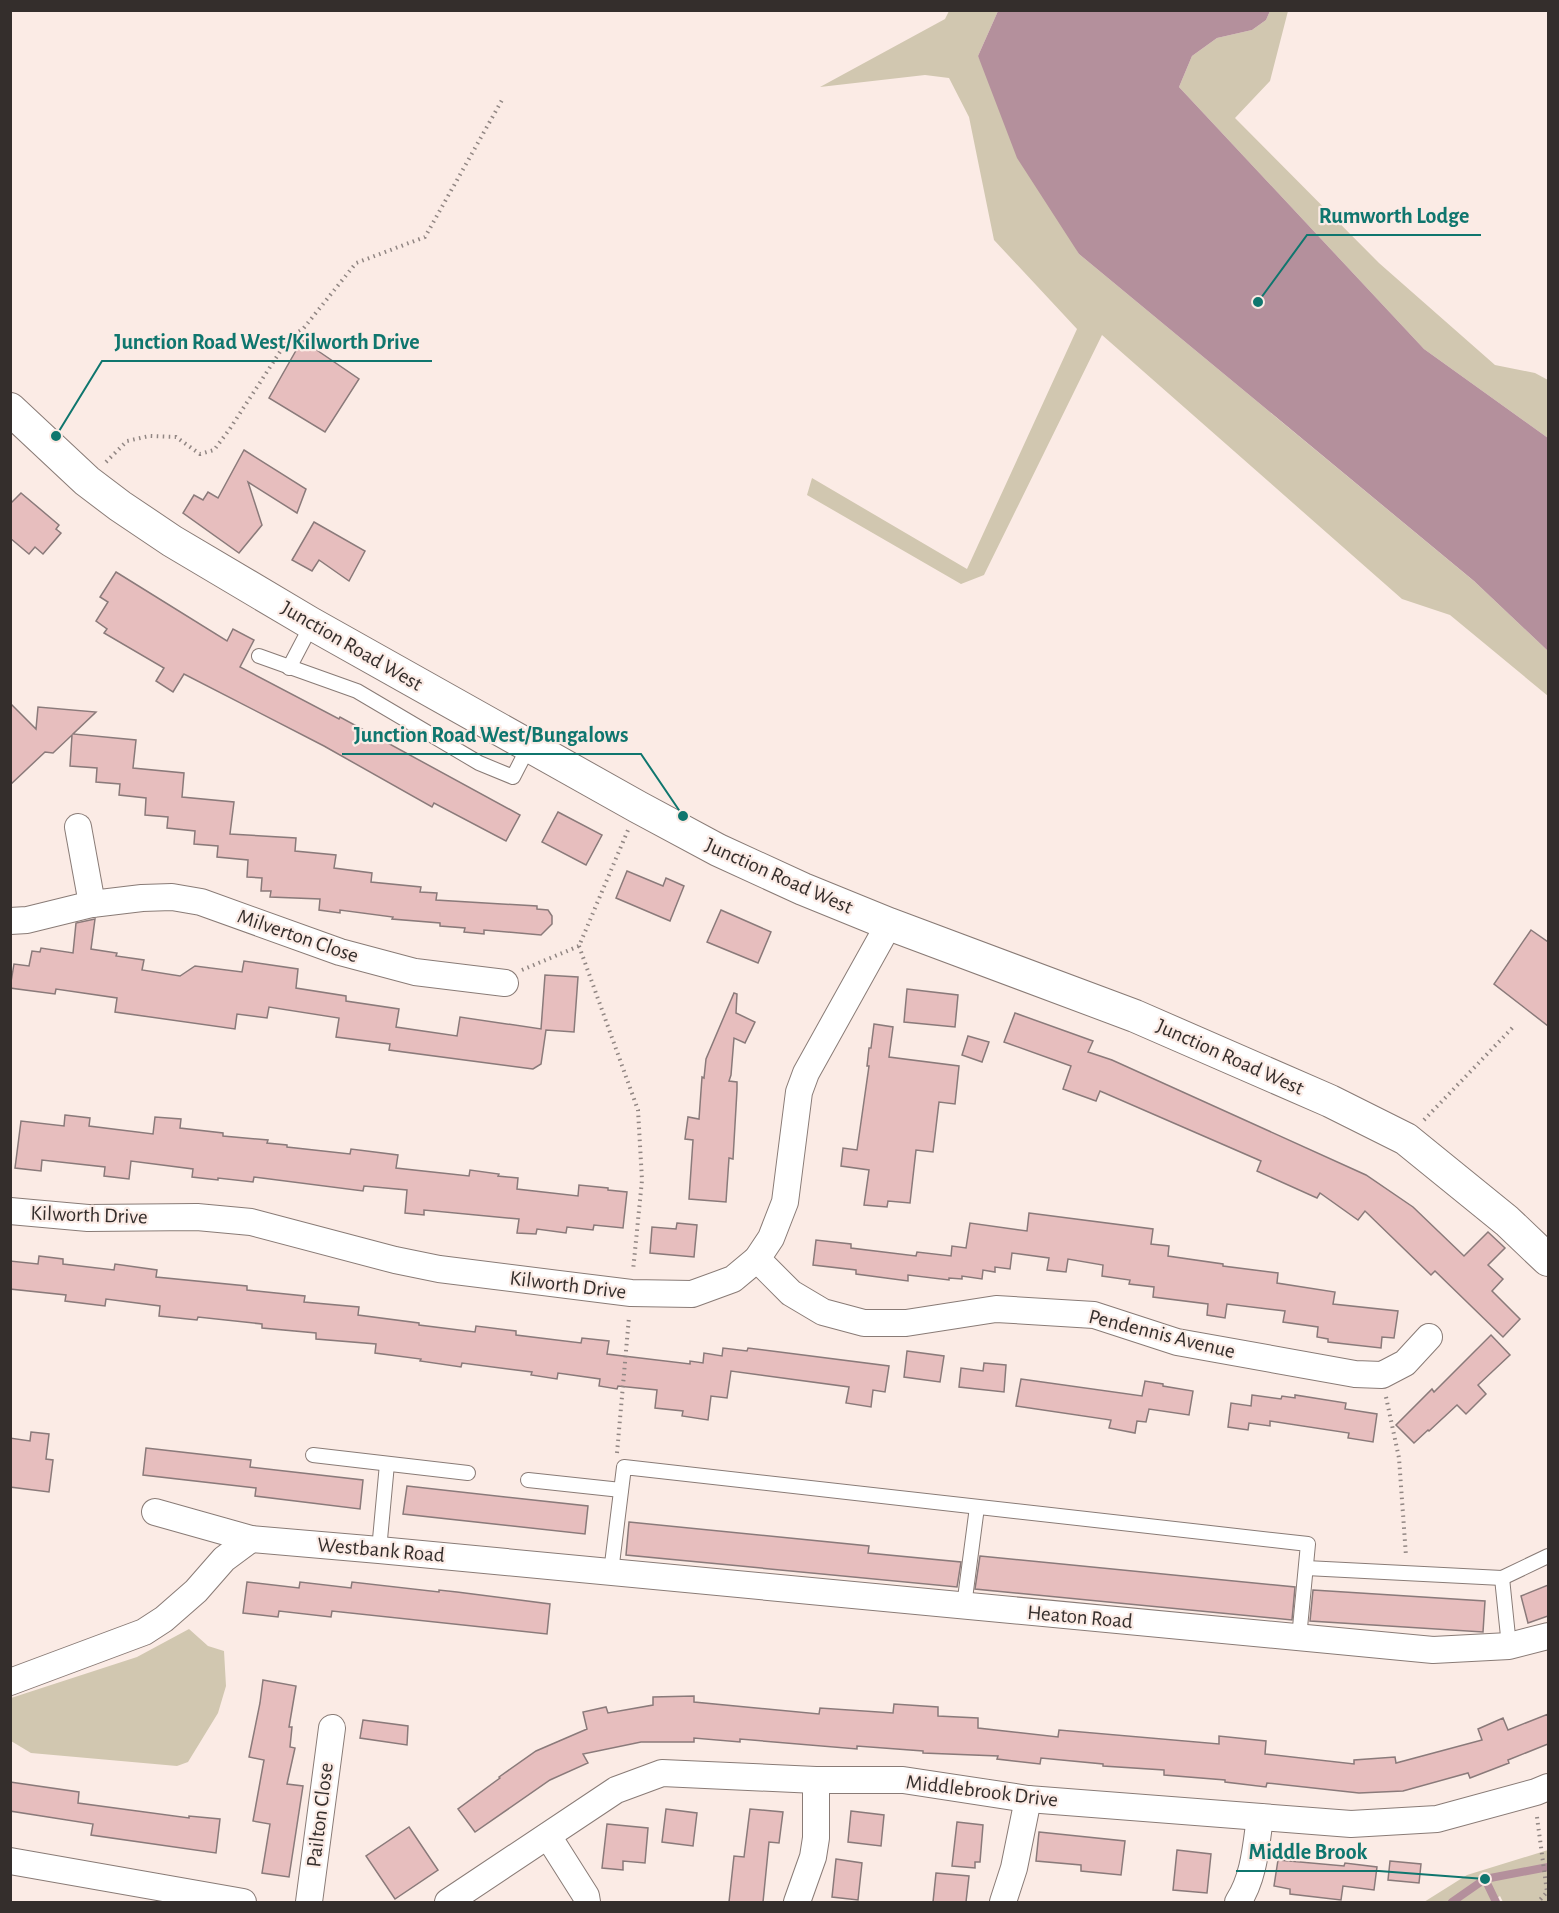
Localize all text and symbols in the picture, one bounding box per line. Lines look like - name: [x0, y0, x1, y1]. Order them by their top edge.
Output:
- callout: Rumworth Lodge: [1307, 195, 1481, 235]
- text: Rumworth Lodge: [1319, 205, 1469, 227]
- callout: Junction Road West/Kilworth Drive: [102, 321, 432, 361]
- text: Junction Road West/Kilworth Drive: [114, 331, 420, 353]
- street label: Junction Road West: [278, 597, 426, 695]
- callout: Junction Road West/Bungalows: [342, 714, 641, 754]
- text: Junction Road West/Bungalows: [354, 724, 628, 746]
- street label: Junction Road West: [702, 834, 856, 918]
- street label: Milverton Close: [235, 905, 361, 967]
- street label: Junction Road West: [1153, 1015, 1307, 1099]
- street label: Kilworth Drive: [30, 1202, 148, 1228]
- street label: Kilworth Drive: [509, 1267, 627, 1303]
- street label: Pendennis Avenue: [1087, 1306, 1237, 1362]
- street label: Westbank Road: [316, 1534, 446, 1566]
- street label: Heaton Road: [1026, 1602, 1134, 1632]
- street label: Pailton Close: [303, 1762, 337, 1868]
- street label: Middlebrook Drive: [905, 1771, 1059, 1811]
- callout: Middle Brook: [1236, 1831, 1379, 1871]
- text: Middle Brook: [1249, 1841, 1368, 1863]

